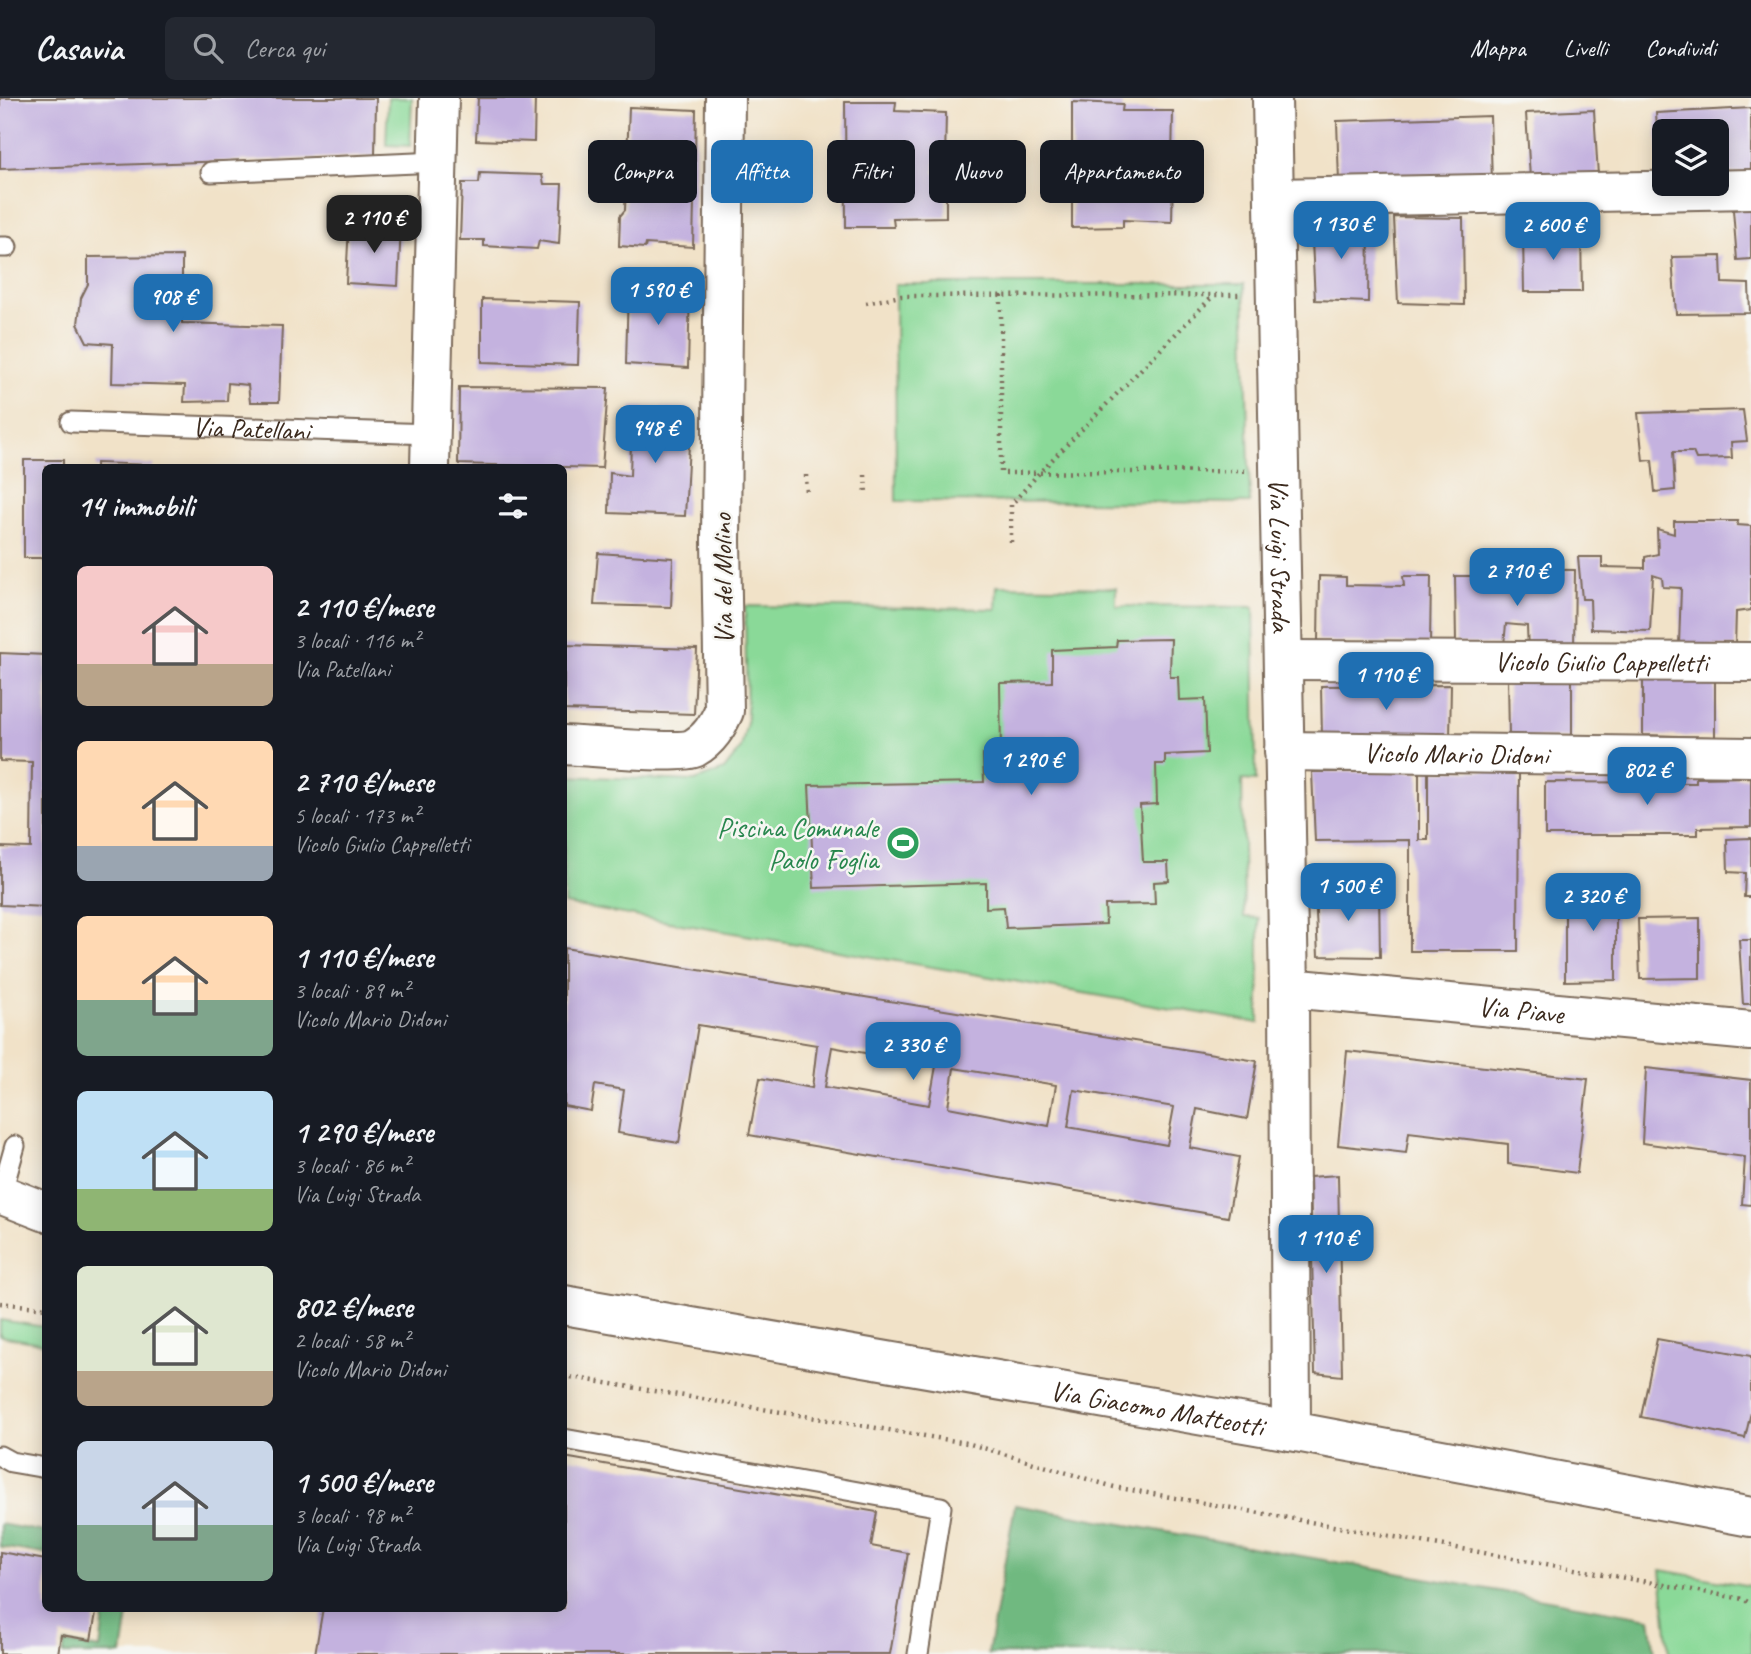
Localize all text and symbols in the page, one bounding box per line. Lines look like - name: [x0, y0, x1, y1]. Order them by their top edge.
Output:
- search box: [165, 17, 655, 80]
- text: Casavia: [35, 27, 123, 69]
- icon: search: [189, 29, 227, 67]
- text: Cerca qui: [245, 32, 325, 65]
- text: Mappa: [1470, 33, 1526, 63]
- text: Livelli: [1564, 33, 1607, 63]
- text: Condividi: [1645, 33, 1716, 63]
- map controls: [1652, 119, 1729, 196]
- button: layers: [1652, 119, 1729, 196]
- chip: Compra: [588, 140, 697, 203]
- chip: Affitta: [711, 140, 813, 203]
- chip: Filtri: [827, 140, 915, 203]
- chip: Nuovo: [929, 140, 1026, 203]
- chip: Appartamento: [1040, 140, 1204, 203]
- pin: 2 110 €: [309, 195, 439, 255]
- pin: 1 130 €: [1276, 202, 1406, 261]
- pin: 2 600 €: [1488, 202, 1618, 262]
- text: 2 110 €: [343, 203, 405, 232]
- text: 1 130 €: [1310, 209, 1372, 238]
- text: 2 600 €: [1521, 210, 1585, 239]
- pin: 1 590 €: [593, 268, 723, 327]
- pin: 908 €: [124, 274, 222, 334]
- text: 1 590 €: [627, 275, 689, 304]
- text: 908 €: [150, 282, 196, 311]
- pin: 948 €: [606, 406, 704, 465]
- street label: Via Patellani: [192, 409, 314, 448]
- text: 948 €: [632, 413, 678, 442]
- street label: Via Luigi Strada: [1261, 478, 1299, 634]
- text: 14 immobili: [77, 487, 194, 525]
- icon: filters: [494, 487, 532, 525]
- street label: Via del Molino: [704, 511, 741, 645]
- pin: 2 710 €: [1452, 548, 1582, 608]
- text: 2 710 €: [1486, 556, 1548, 585]
- text: 2 110 €/mese: [294, 588, 434, 626]
- icon: home: [133, 594, 217, 678]
- text: 3 locali · 116 m²: [294, 626, 420, 655]
- street label: Vicolo Giulio Cappelletti: [1494, 644, 1712, 680]
- pin: 1 110 €: [1321, 652, 1451, 712]
- text: Via Patellani: [294, 655, 390, 684]
- text: 1 110 €: [1355, 660, 1417, 689]
- street label: Vicolo Mario Didoni: [1363, 735, 1552, 772]
- pin: 1 290 €: [966, 738, 1096, 797]
- text: 1 290 €: [1000, 745, 1062, 774]
- pin: 802 €: [1598, 748, 1696, 807]
- text: 802 €: [1624, 755, 1670, 784]
- text: 2 710 €/mese: [294, 763, 433, 801]
- icon: home: [133, 769, 217, 853]
- text: 5 locali · 173 m²: [294, 801, 420, 830]
- place label: Piscina Comunale Paolo Foglia: [717, 810, 881, 877]
- sports icon: Piscina Comunale Paolo Foglia: [884, 824, 922, 862]
- text: Vicolo Giulio Cappelletti: [294, 830, 469, 859]
- pin: 1 500 €: [1283, 864, 1413, 923]
- text: 1 500 €: [1317, 871, 1379, 900]
- pin: 2 320 €: [1528, 874, 1658, 933]
- text: 2 320 €: [1562, 881, 1624, 910]
- text: 1 110 €/mese: [294, 938, 434, 976]
- icon: home: [133, 944, 217, 1028]
- text: 3 locali · 89 m²: [294, 976, 409, 1005]
- street label: Via Piave: [1477, 989, 1567, 1032]
- text: Vicolo Mario Didoni: [294, 1005, 446, 1034]
- pin: 2 330 €: [848, 1023, 978, 1082]
- text: 2 330 €: [882, 1030, 944, 1059]
- text: 1 290 €/mese: [294, 1113, 433, 1151]
- icon: home: [133, 1119, 217, 1203]
- text: 3 locali · 86 m²: [294, 1151, 409, 1180]
- text: Via Luigi Strada: [294, 1180, 420, 1209]
- pin: 1 110 €: [1261, 1216, 1391, 1275]
- text: 1 110 €: [1295, 1223, 1357, 1252]
- text: 802 €/mese: [294, 1288, 413, 1326]
- icon: home: [133, 1294, 217, 1378]
- text: 2 locali · 58 m²: [294, 1326, 409, 1355]
- text: Vicolo Mario Didoni: [294, 1355, 446, 1384]
- street label: Via Giacomo Matteotti: [1048, 1373, 1270, 1445]
- text: 1 500 €/mese: [294, 1463, 433, 1501]
- icon: home: [133, 1469, 217, 1553]
- text: 3 locali · 98 m²: [294, 1501, 409, 1530]
- text: Via Luigi Strada: [294, 1530, 420, 1559]

